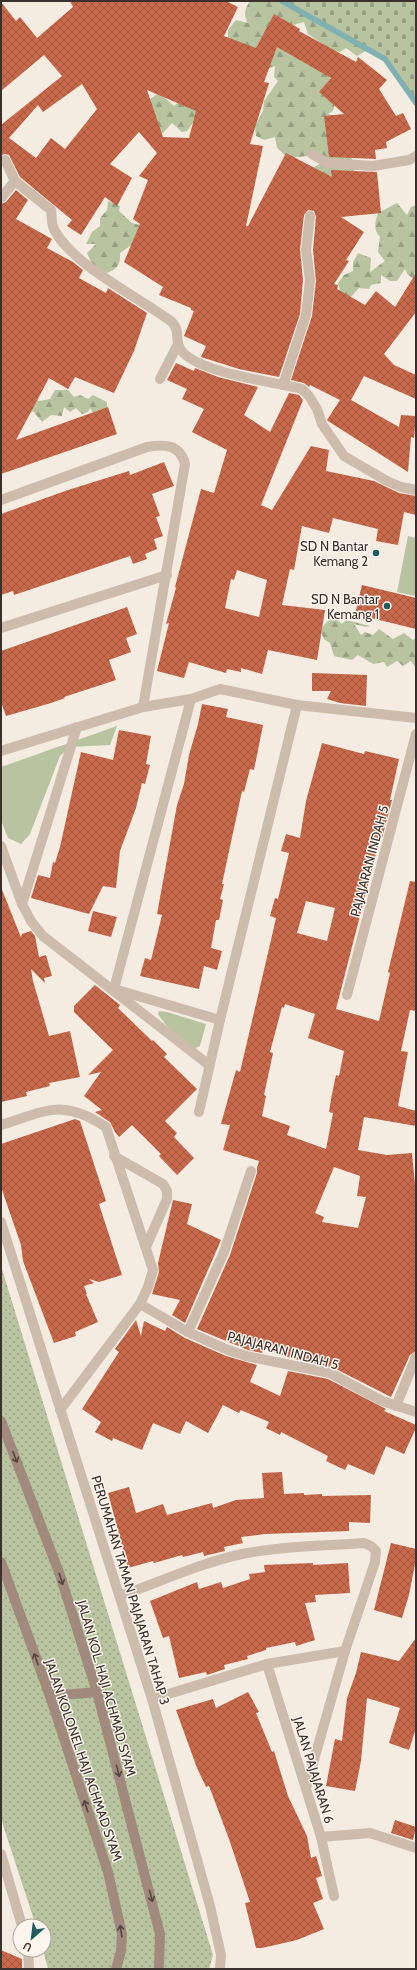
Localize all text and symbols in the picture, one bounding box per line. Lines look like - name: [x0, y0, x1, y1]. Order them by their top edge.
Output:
- place label: SD N Bantar Kemang 2: [300, 538, 369, 569]
- marker: SD N Bantar Kemang 2: [371, 548, 381, 558]
- place label: SD N Bantar Kemang 1: [311, 591, 380, 622]
- marker: SD N Bantar Kemang 1: [382, 601, 392, 611]
- street label: PAJAJARAN INDAH 5: [346, 804, 392, 918]
- street label: PAJAJARAN INDAH 5: [226, 1327, 340, 1373]
- one-way arrow: [12, 1451, 19, 1463]
- street label: PERUMAHAN TAMAN PAJAJARAN TAHAP 3: [88, 1473, 174, 1707]
- one-way arrow: [58, 1572, 66, 1584]
- street label: JALAN KOL. HAJI ACHMAD SYAM: [74, 1597, 140, 1778]
- one-way arrow: [32, 1654, 40, 1666]
- street label: JALAN KOLONEL HAJI ACHMAD SYAM: [42, 1656, 126, 1863]
- street label: JALAN PAJAJARAN 6: [290, 1714, 338, 1825]
- one-way arrow: [115, 1764, 122, 1777]
- one-way arrow: [82, 1799, 89, 1812]
- one-way arrow: [148, 1890, 155, 1903]
- north arrow: [12, 1918, 52, 1958]
- one-way arrow: [117, 1925, 125, 1938]
- text: U: [20, 1939, 34, 1955]

